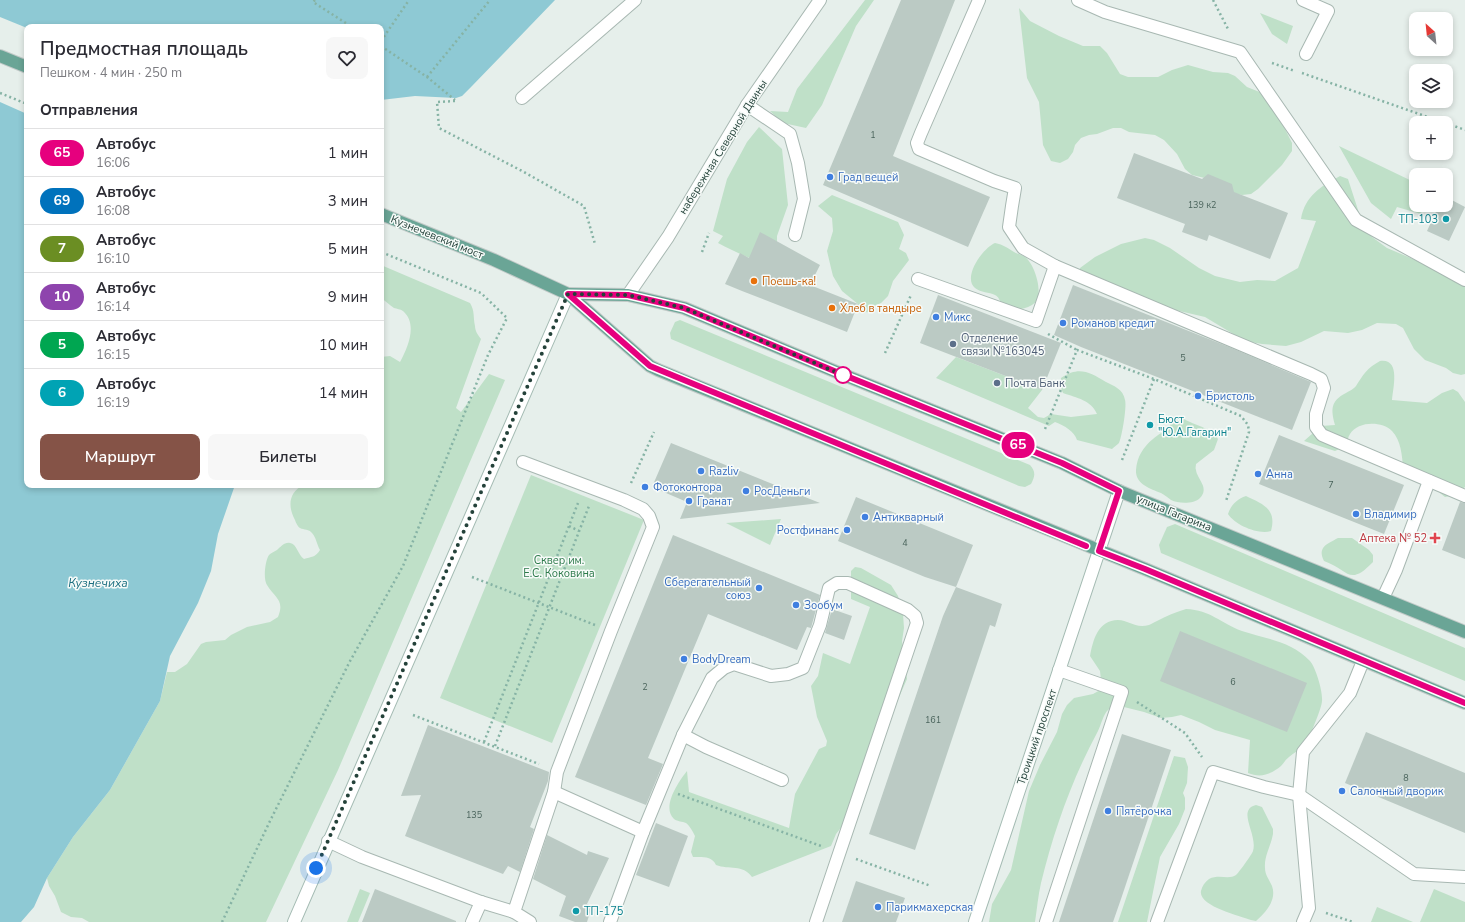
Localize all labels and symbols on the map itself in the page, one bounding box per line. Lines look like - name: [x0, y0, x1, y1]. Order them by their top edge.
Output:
- north arrow: [1409, 12, 1453, 56]
- street label: набережная Северной Двины: [675, 77, 771, 217]
- house number: 1: [870, 129, 876, 141]
- place label: Град вещей: [838, 170, 898, 185]
- marker: Град вещей: [825, 172, 835, 182]
- house number: 139 к2: [1188, 199, 1216, 211]
- street label: Кузнечевский мост: [388, 212, 486, 262]
- place label: ТП-103: [1399, 212, 1438, 227]
- marker: ТП-103: [1441, 214, 1451, 224]
- place label: Поешь-ка!: [762, 274, 816, 289]
- marker: Поешь-ка!: [749, 276, 759, 286]
- place label: Хлеб в тандыре: [840, 301, 922, 316]
- marker: Хлеб в тандыре: [827, 303, 837, 313]
- place label: Микс: [944, 310, 971, 325]
- marker: Микс: [931, 312, 941, 322]
- place label: Романов кредит: [1071, 316, 1155, 331]
- marker: Романов кредит: [1058, 318, 1068, 328]
- place label: Отделение связи №163045: [961, 331, 1045, 359]
- marker: Отделение связи №163045: [948, 339, 958, 349]
- house number: 5: [1180, 352, 1186, 364]
- unlabelled marker: [834, 366, 852, 384]
- place label: Почта Банк: [1005, 376, 1065, 391]
- marker: Почта Банк: [992, 378, 1002, 388]
- place label: Бристоль: [1206, 389, 1255, 404]
- marker: Бристоль: [1193, 391, 1203, 401]
- place label: Бюст "Ю.А.Гагарин": [1158, 412, 1231, 440]
- marker: Бюст "Ю.А.Гагарин": [1145, 420, 1155, 430]
- line badge: 65: [1000, 432, 1036, 458]
- place label: Razliv: [709, 464, 739, 479]
- marker: Razliv: [696, 466, 706, 476]
- place label: Анна: [1266, 467, 1293, 482]
- marker: Анна: [1253, 469, 1263, 479]
- house number: 7: [1328, 479, 1334, 491]
- place label: Фотоконтора: [653, 480, 722, 495]
- marker: Фотоконтора: [640, 482, 650, 492]
- place label: РосДеньги: [754, 484, 810, 499]
- marker: РосДеньги: [741, 486, 751, 496]
- street label: улица Гагарина: [1134, 491, 1214, 535]
- place label: Гранат: [697, 494, 732, 509]
- marker: Гранат: [684, 496, 694, 506]
- place label: Владимир: [1364, 507, 1417, 522]
- marker: Владимир: [1351, 509, 1361, 519]
- place label: Антикварный: [873, 510, 944, 525]
- marker: Антикварный: [860, 512, 870, 522]
- place label: Ростфинанс: [777, 523, 839, 538]
- marker: Ростфинанс: [842, 525, 852, 535]
- place label: Аптека № 52: [1359, 531, 1427, 546]
- marker: Аптека № 52: [1430, 533, 1440, 543]
- house number: 4: [902, 537, 908, 549]
- park label: Сквер им. Е.С. Коковина: [523, 553, 595, 581]
- water label: Кузнечиха: [68, 575, 128, 591]
- place label: Сберегательный союз: [664, 575, 751, 603]
- marker: Сберегательный союз: [754, 583, 764, 593]
- place label: Зообум: [804, 598, 843, 613]
- marker: Зообум: [791, 600, 801, 610]
- place label: BodyDream: [692, 652, 751, 667]
- marker: BodyDream: [679, 654, 689, 664]
- house number: 6: [1230, 676, 1236, 688]
- house number: 2: [642, 681, 648, 693]
- street label: Троицкий проспект: [1014, 687, 1060, 787]
- house number: 161: [925, 714, 941, 726]
- house number: 8: [1403, 772, 1409, 784]
- place label: Салонный дворик: [1350, 784, 1444, 799]
- marker: Салонный дворик: [1337, 786, 1347, 796]
- place label: Пятёрочка: [1116, 804, 1172, 819]
- marker: Пятёрочка: [1103, 806, 1113, 816]
- house number: 135: [466, 809, 482, 821]
- your location: [306, 858, 326, 878]
- place label: Парикмахерская: [886, 900, 973, 915]
- marker: Парикмахерская: [873, 902, 883, 912]
- place label: ТП-175: [584, 904, 624, 919]
- marker: ТП-175: [571, 906, 581, 916]

